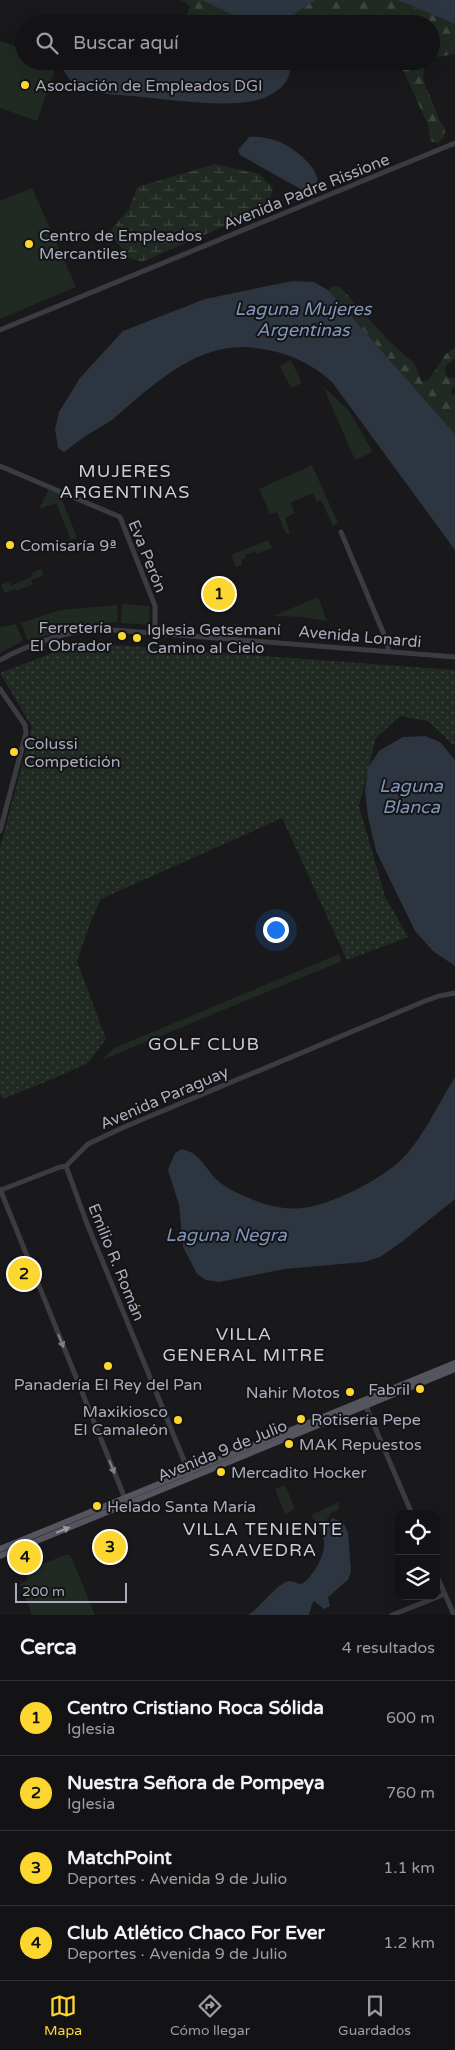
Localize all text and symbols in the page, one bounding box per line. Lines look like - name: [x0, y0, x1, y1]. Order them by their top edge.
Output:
- search box: [15, 15, 440, 70]
- icon: search: [33, 29, 61, 57]
- text: Buscar aquí: [73, 32, 179, 54]
- place label: Asociación de Empleados DGI: [35, 76, 263, 96]
- marker: Asociación de Empleados DGI: [19, 79, 31, 91]
- street label: Avenida Padre Rissione: [220, 149, 392, 234]
- place label: Centro de Empleados Mercantiles: [39, 226, 202, 264]
- marker: Centro de Empleados Mercantiles: [23, 238, 35, 250]
- water label: Laguna Mujeres Argentinas: [235, 298, 373, 341]
- district label: MUJERES ARGENTINAS: [60, 460, 190, 503]
- street label: Eva Perón: [123, 517, 171, 596]
- place label: Comisaría 9ª: [20, 536, 117, 556]
- marker: Comisaría 9ª: [4, 539, 16, 551]
- pin: 1: [203, 575, 235, 613]
- place label: Ferretería El Obrador: [30, 618, 113, 656]
- place label: Iglesia Getsemaní Camino al Cielo: [147, 620, 281, 658]
- street label: Avenida Lonardi: [298, 622, 422, 652]
- marker: Ferretería El Obrador: [116, 630, 128, 642]
- marker: Iglesia Getsemaní Camino al Cielo: [131, 632, 143, 644]
- place label: Colussi Competición: [24, 734, 121, 772]
- marker: Colussi Competición: [8, 746, 20, 758]
- water label: Laguna Blanca: [379, 775, 444, 818]
- your location: [263, 917, 289, 943]
- district label: GOLF CLUB: [148, 1033, 260, 1055]
- street label: Avenida Paraguay: [97, 1062, 232, 1134]
- street label: Emilio R. Román: [83, 1201, 149, 1324]
- water label: Laguna Negra: [165, 1224, 288, 1246]
- pin: 2: [8, 1255, 40, 1293]
- district label: VILLA GENERAL MITRE: [162, 1323, 326, 1366]
- one-way arrow: [58, 1334, 66, 1348]
- marker: Panadería El Rey del Pan: [102, 1360, 114, 1372]
- place label: Panadería El Rey del Pan: [14, 1375, 202, 1395]
- place label: Fabril: [368, 1380, 410, 1400]
- place label: Nahir Motos: [246, 1383, 340, 1403]
- marker: Fabril: [414, 1383, 426, 1395]
- marker: Nahir Motos: [344, 1386, 356, 1398]
- place label: Maxikiosco El Camaleón: [73, 1402, 168, 1440]
- place label: Rotisería Pepe: [311, 1410, 421, 1430]
- marker: Rotisería Pepe: [295, 1413, 307, 1425]
- marker: Maxikiosco El Camaleón: [172, 1414, 184, 1426]
- street label: Avenida 9 de Julio: [155, 1416, 290, 1486]
- place label: MAK Repuestos: [299, 1435, 422, 1455]
- marker: MAK Repuestos: [283, 1438, 295, 1450]
- one-way arrow: [109, 1460, 117, 1474]
- place label: Mercadito Hocker: [231, 1463, 367, 1483]
- marker: Mercadito Hocker: [215, 1466, 227, 1478]
- place label: Helado Santa María: [107, 1497, 256, 1517]
- marker: Helado Santa María: [91, 1500, 103, 1512]
- map controls: [395, 1510, 440, 1600]
- button: locate: [395, 1510, 440, 1555]
- district label: VILLA TENIENTE SAAVEDRA: [183, 1518, 343, 1561]
- one-way arrow: [56, 1526, 70, 1534]
- pin: 3: [94, 1528, 126, 1566]
- pin: 4: [9, 1538, 41, 1576]
- button: layers: [395, 1555, 440, 1600]
- scale bar: [15, 1580, 128, 1603]
- text: 200 m: [22, 1583, 65, 1600]
- text: Cerca: [20, 1635, 77, 1660]
- text: 4 resultados: [342, 1638, 435, 1658]
- text: Centro Cristiano Roca Sólida: [67, 1697, 324, 1719]
- text: 1: [31, 1708, 41, 1728]
- text: 600 m: [386, 1708, 435, 1728]
- text: Iglesia: [67, 1719, 115, 1739]
- text: Nuestra Señora de Pompeya: [67, 1772, 325, 1794]
- text: 2: [31, 1783, 41, 1803]
- text: 760 m: [386, 1783, 435, 1803]
- text: Iglesia: [67, 1794, 115, 1814]
- text: MatchPoint: [67, 1847, 172, 1869]
- text: 3: [31, 1858, 41, 1878]
- text: 1.1 km: [383, 1858, 435, 1878]
- text: Deportes · Avenida 9 de Julio: [67, 1869, 287, 1889]
- text: Club Atlético Chaco For Ever: [67, 1922, 325, 1944]
- text: 4: [31, 1933, 41, 1953]
- text: 1.2 km: [383, 1933, 435, 1953]
- text: Deportes · Avenida 9 de Julio: [67, 1944, 287, 1964]
- tab: Mapa: [44, 1992, 82, 2039]
- tab: Cómo llegar: [170, 1992, 250, 2039]
- tab: Guardados: [338, 1992, 411, 2039]

